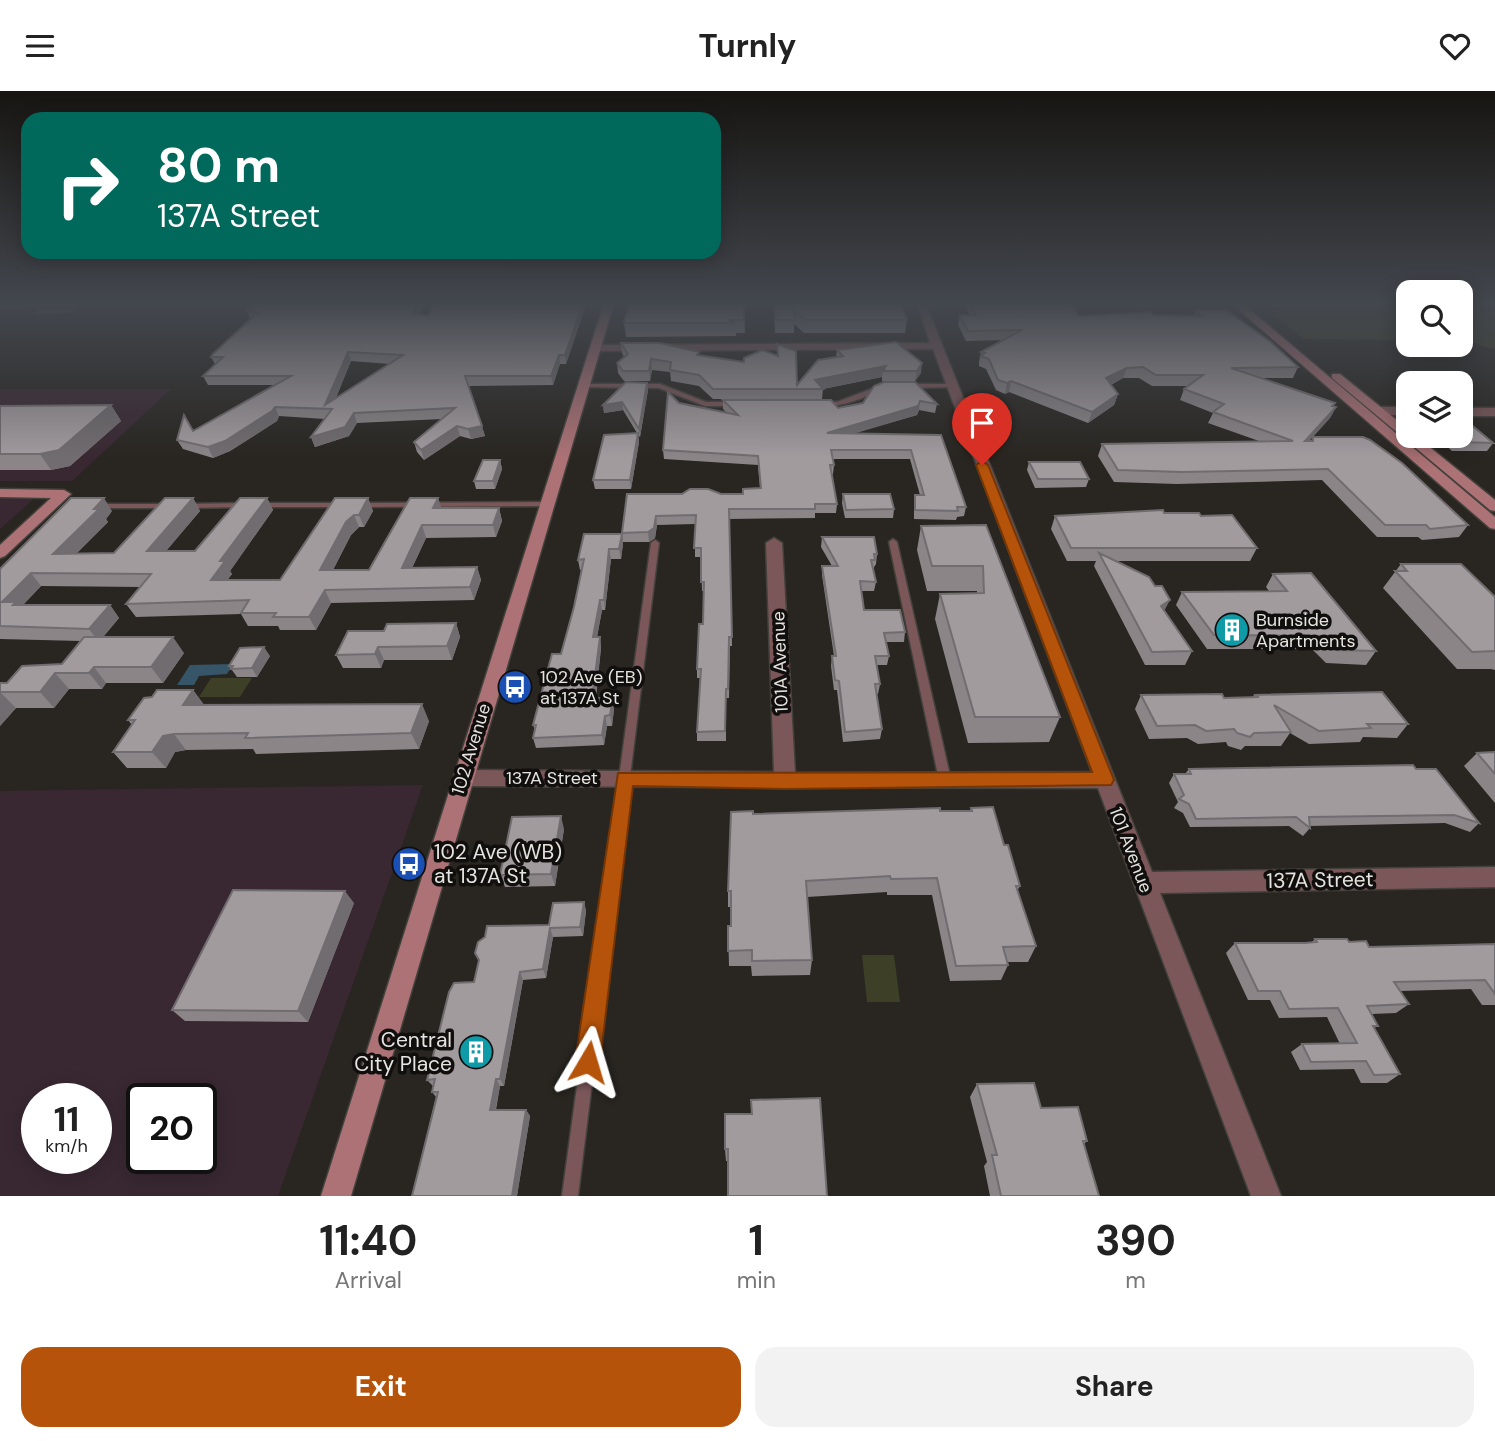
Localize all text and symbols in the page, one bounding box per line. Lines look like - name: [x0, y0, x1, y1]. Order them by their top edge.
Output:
- text: Turnly: [699, 25, 796, 67]
- icon: menu: [21, 27, 59, 65]
- icon: heart: [1436, 27, 1474, 65]
- text: 80 m: [157, 133, 280, 197]
- icon: right: [42, 140, 133, 231]
- text: 137A Street: [157, 195, 320, 237]
- map controls: [1396, 280, 1473, 448]
- button: search: [1396, 280, 1473, 357]
- button: layers: [1396, 371, 1473, 448]
- pin: [952, 393, 1012, 465]
- icon: arrive: [963, 404, 1001, 442]
- place label: Burnside Apartments: [1256, 608, 1355, 653]
- street label: 101A Avenue: [766, 611, 794, 713]
- building icon: Burnside Apartments: [1213, 611, 1251, 649]
- place label: 102 Ave (EB) at 137A St: [540, 665, 642, 710]
- bus stop icon: 102 Ave (EB) at 137A St: [496, 668, 534, 706]
- street label: 102 Avenue: [446, 701, 496, 797]
- street label: 137A Street: [506, 766, 598, 790]
- street label: 101 Avenue: [1104, 804, 1158, 896]
- place label: 102 Ave (WB) at 137A St: [434, 838, 562, 890]
- bus stop icon: 102 Ave (WB) at 137A St: [390, 845, 428, 883]
- street label: 137A Street: [1266, 865, 1374, 895]
- position arrow: [551, 1025, 625, 1099]
- place label: Central City Place: [354, 1026, 452, 1078]
- building icon: Central City Place: [457, 1033, 495, 1071]
- speed limit sign: 20: [126, 1083, 217, 1174]
- text: 11: [54, 1096, 79, 1142]
- text: km/h: [45, 1134, 88, 1158]
- text: 11:40: [319, 1213, 417, 1268]
- text: 1: [749, 1213, 764, 1268]
- text: 390: [1095, 1213, 1176, 1268]
- text: Arrival: [335, 1265, 402, 1295]
- text: min: [737, 1265, 776, 1295]
- text: m: [1125, 1265, 1146, 1295]
- button: Exit: [21, 1347, 741, 1427]
- button: Share: [755, 1347, 1474, 1427]

